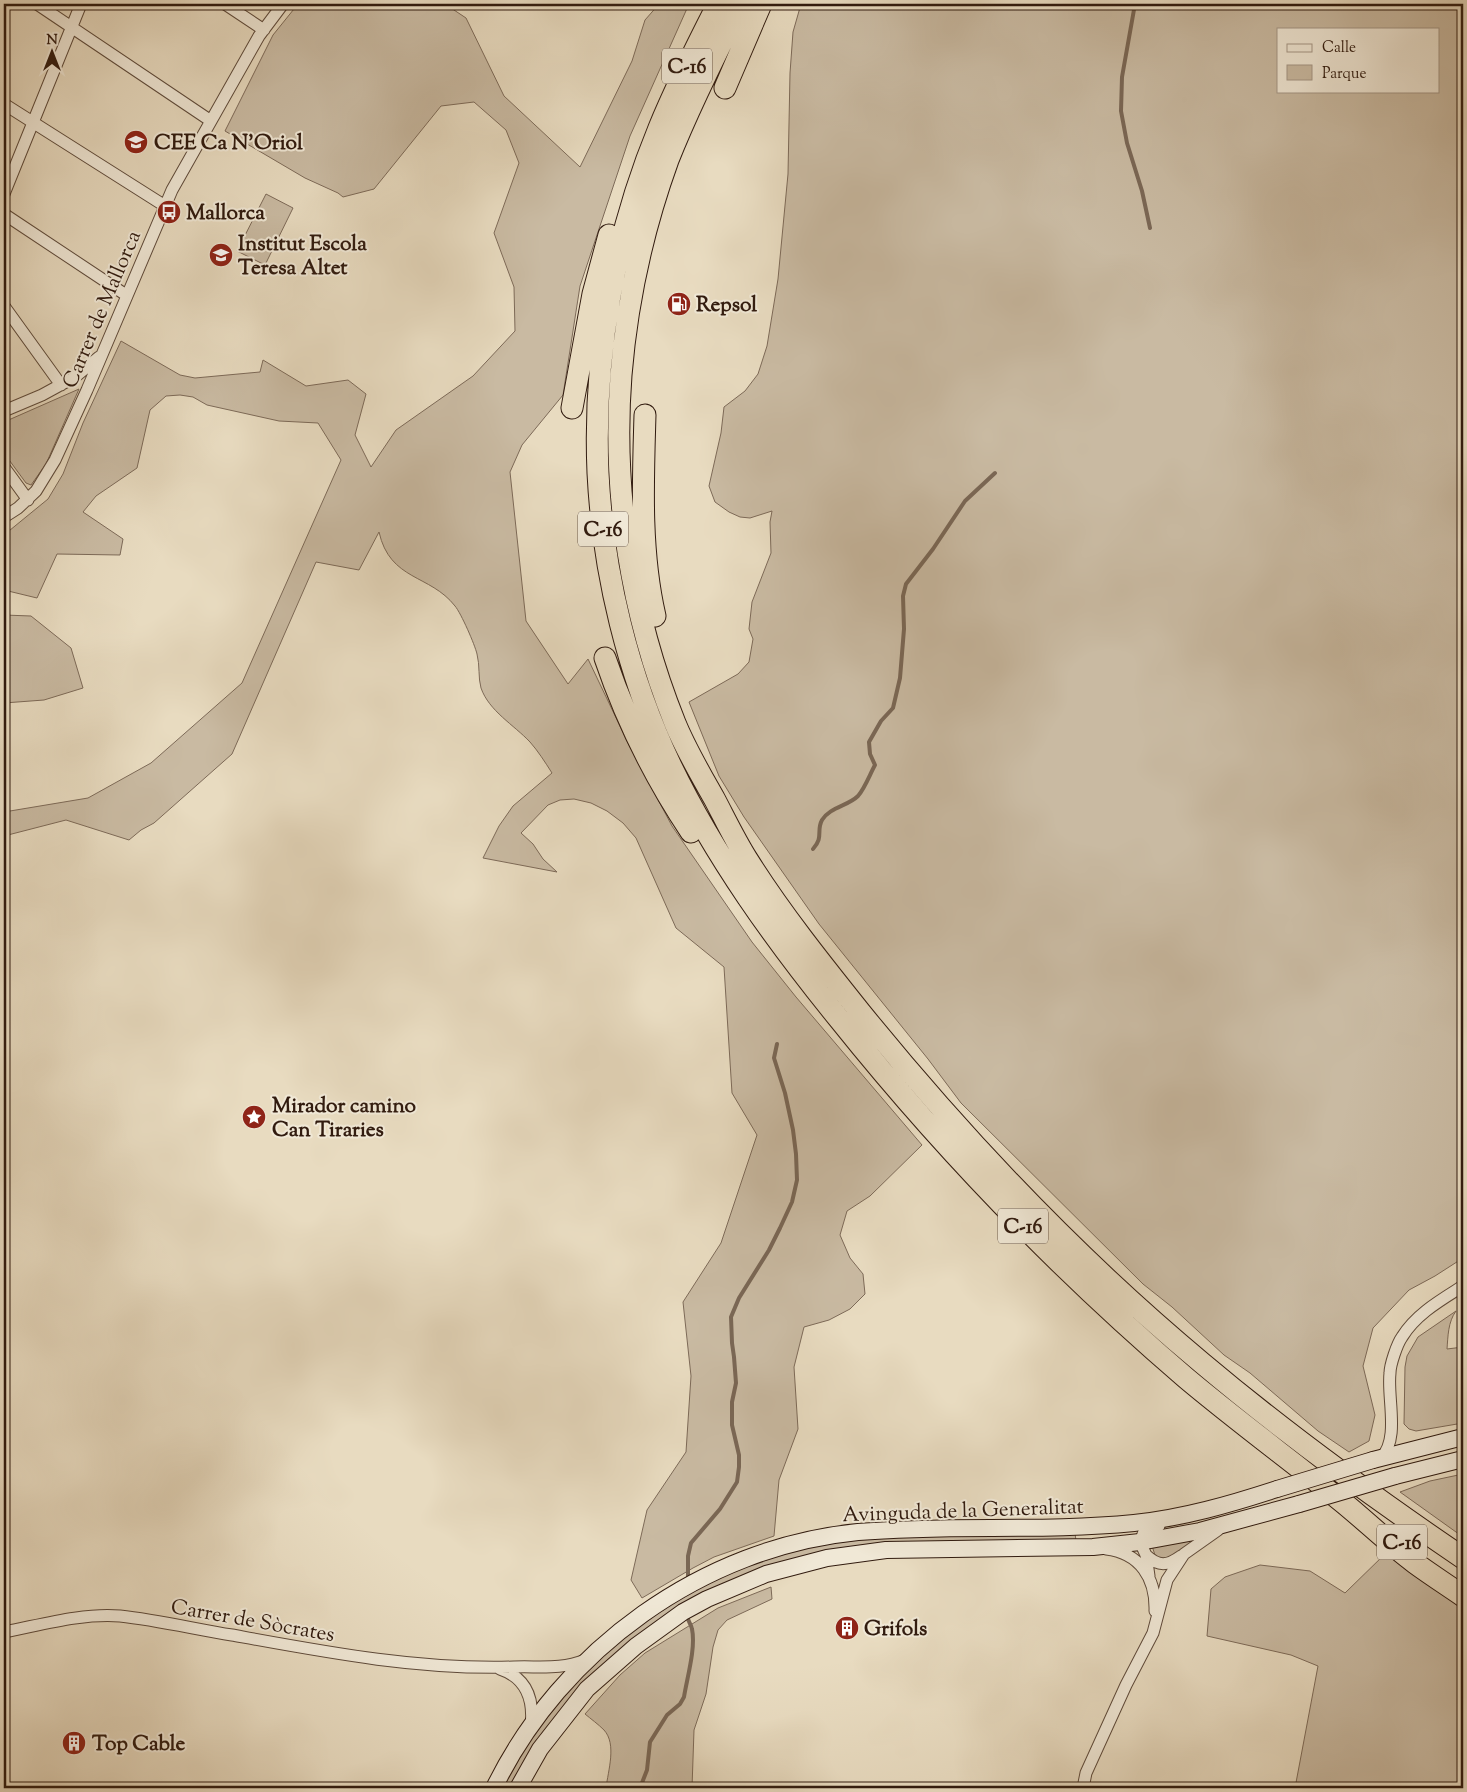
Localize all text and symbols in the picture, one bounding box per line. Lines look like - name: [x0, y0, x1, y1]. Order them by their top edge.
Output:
- north arrow: [28, 28, 78, 78]
- legend: [1277, 28, 1440, 92]
- text: N: [46, 31, 58, 51]
- text: Calle: [1322, 38, 1356, 59]
- road number: C-16: [662, 48, 712, 84]
- text: Parque: [1322, 64, 1366, 85]
- school or university icon: CEE Ca N'Oriol: [123, 129, 149, 155]
- place label: CEE Ca N'Oriol: [154, 129, 303, 159]
- bus stop icon: Mallorca: [156, 199, 182, 225]
- place label: Mallorca: [186, 199, 265, 229]
- street label: Carrer de Mallorca: [56, 226, 150, 393]
- place label: Institut Escola Teresa Altet: [238, 230, 367, 284]
- school or university icon: Institut Escola Teresa Altet: [208, 242, 234, 268]
- fuel station icon: Repsol: [666, 291, 692, 317]
- place label: Repsol: [696, 291, 757, 321]
- road number: C-16: [578, 512, 628, 546]
- place label: Mirador camino Can Tiraries: [272, 1092, 417, 1146]
- place icon: Mirador camino Can Tiraries: [241, 1104, 267, 1130]
- road number: C-16: [998, 1208, 1048, 1244]
- street label: Avinguda de la Generalitat: [842, 1493, 1084, 1531]
- road number: C-16: [1377, 1524, 1427, 1560]
- street label: Carrer de Sòcrates: [168, 1593, 337, 1651]
- building icon: Grifols: [834, 1615, 860, 1641]
- place label: Grifols: [864, 1615, 927, 1645]
- building icon: Top Cable: [61, 1730, 87, 1756]
- place label: Top Cable: [92, 1730, 185, 1760]

